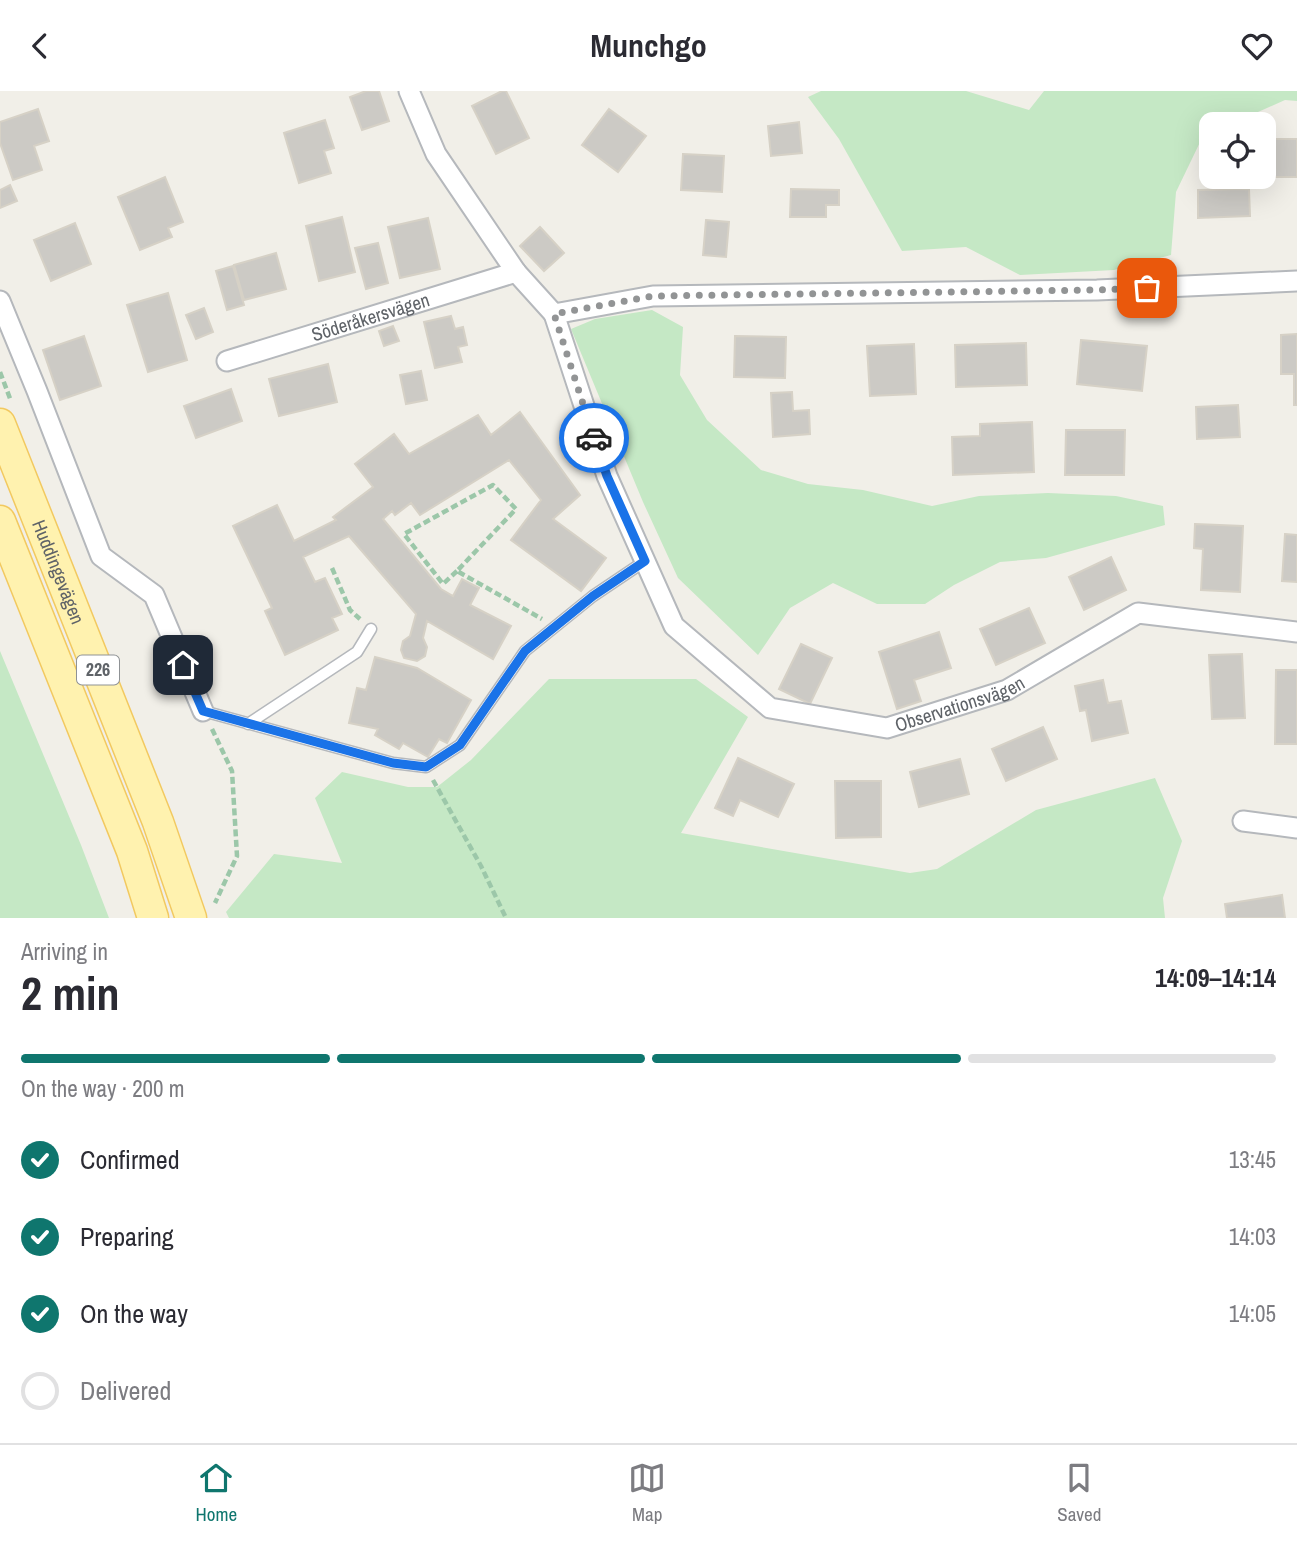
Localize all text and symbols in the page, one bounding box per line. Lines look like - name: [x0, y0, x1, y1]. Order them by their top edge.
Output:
- text: Munchgo: [590, 24, 707, 67]
- icon: back: [21, 27, 59, 65]
- icon: heart: [1238, 27, 1276, 65]
- map controls: [1199, 112, 1276, 189]
- button: locate: [1199, 112, 1276, 189]
- pin: [1117, 258, 1177, 318]
- icon: bag: [1128, 269, 1166, 307]
- street label: Söderåkersvägen: [308, 286, 433, 347]
- courier: [559, 403, 629, 473]
- icon: car: [575, 419, 613, 457]
- street label: Huddingevägen: [26, 516, 91, 628]
- pin: [153, 635, 213, 695]
- icon: home: [164, 646, 202, 684]
- road number: 226: [77, 655, 119, 685]
- street label: Observationsvägen: [891, 670, 1029, 738]
- text: Arriving in: [21, 936, 108, 967]
- text: 14:09–14:14: [1155, 960, 1276, 995]
- text: 2 min: [21, 962, 120, 1024]
- text: On the way · 200 m: [21, 1073, 185, 1104]
- icon: check: [21, 1141, 59, 1179]
- text: Confirmed: [80, 1142, 180, 1177]
- text: 13:45: [1229, 1144, 1276, 1175]
- icon: check: [21, 1218, 59, 1256]
- text: Preparing: [80, 1219, 174, 1254]
- text: 14:03: [1229, 1221, 1276, 1252]
- icon: check: [21, 1295, 59, 1333]
- text: On the way: [80, 1296, 188, 1331]
- text: 14:05: [1229, 1298, 1276, 1329]
- text: Delivered: [80, 1373, 171, 1408]
- tab: Home: [196, 1459, 237, 1527]
- tab: Map: [628, 1459, 666, 1527]
- tab: Saved: [1057, 1459, 1101, 1527]

